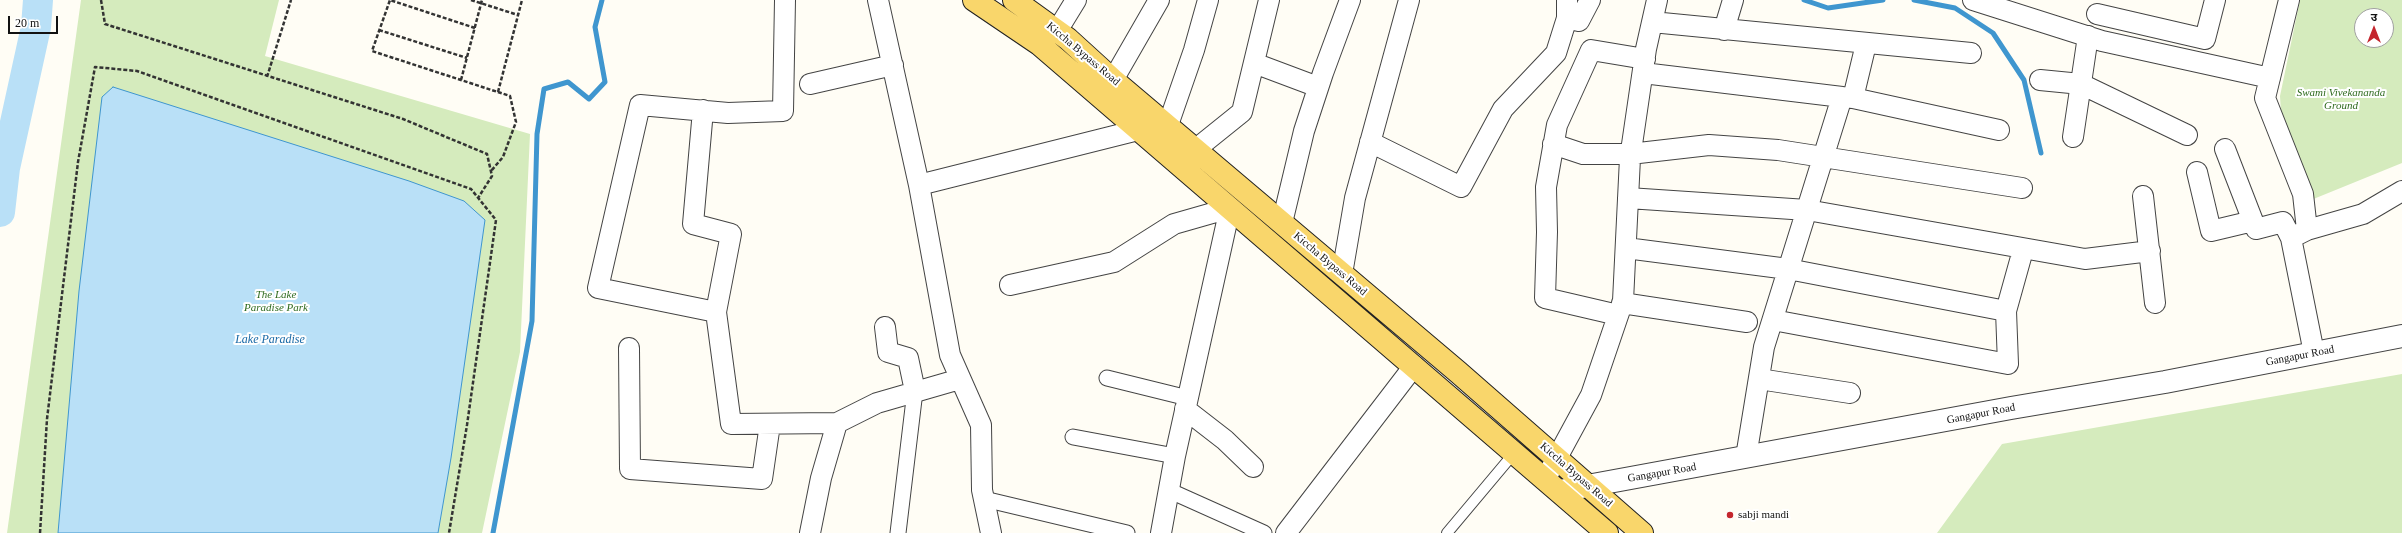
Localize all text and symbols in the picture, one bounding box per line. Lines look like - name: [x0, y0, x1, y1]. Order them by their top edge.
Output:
- scale bar: [10, 8, 60, 34]
- north arrow: [2354, 8, 2394, 48]
- text: उ: [2371, 11, 2377, 23]
- text: 20 m: [15, 16, 39, 30]
- street label: Kiccha Bypass Road: [1044, 19, 1122, 89]
- park label: Swami Vivekananda Ground: [2297, 86, 2385, 112]
- street label: Kiccha Bypass Road: [1291, 229, 1369, 299]
- park label: The Lake Paradise Park: [244, 288, 308, 314]
- water label: Lake Paradise: [235, 333, 305, 347]
- street label: Gangapur Road: [2265, 343, 2335, 369]
- street label: Gangapur Road: [1946, 401, 2016, 427]
- street label: Kiccha Bypass Road: [1537, 440, 1615, 510]
- street label: Gangapur Road: [1627, 460, 1697, 486]
- place label: sabji mandi: [1738, 508, 1789, 522]
- marker: sabji mandi: [1725, 510, 1735, 520]

